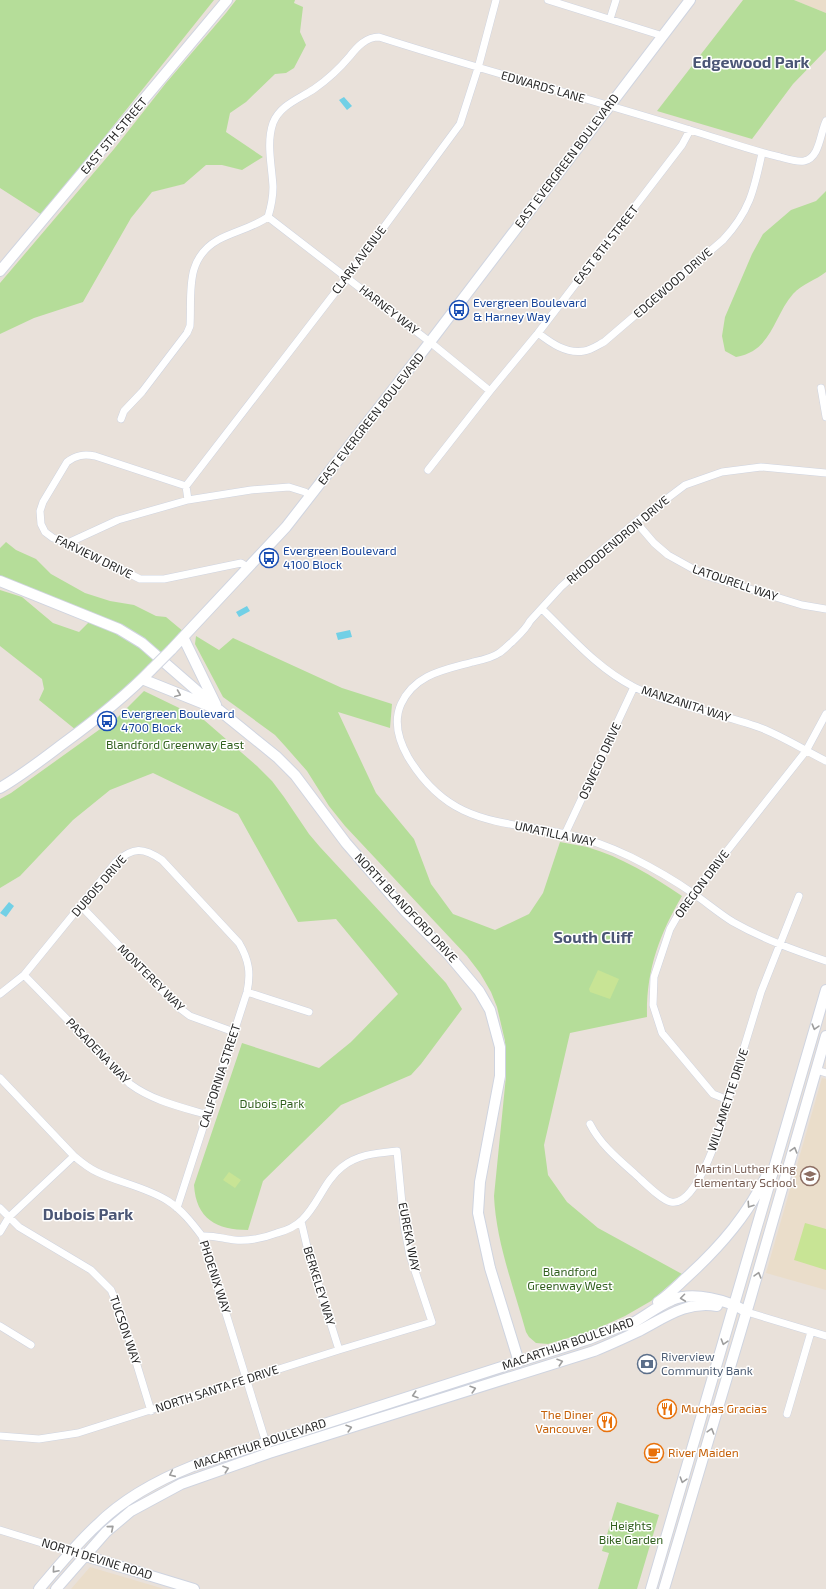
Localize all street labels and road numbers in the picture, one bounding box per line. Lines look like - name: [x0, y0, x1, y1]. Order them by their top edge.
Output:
- street label: EDWARDS LANE: [500, 67, 587, 105]
- street label: EAST EVERGREEN BOULEVARD: [511, 91, 621, 230]
- street label: EAST 5TH STREET: [77, 94, 149, 177]
- street label: EAST 8TH STREET: [570, 202, 641, 287]
- street label: CLARK AVENUE: [328, 222, 388, 296]
- street label: EDGEWOOD DRIVE: [630, 244, 715, 320]
- street label: HARNEY WAY: [357, 282, 422, 337]
- street label: EAST EVERGREEN BOULEVARD: [314, 349, 426, 487]
- street label: RHODODENDRON DRIVE: [563, 492, 672, 586]
- street label: FARVIEW DRIVE: [53, 531, 136, 581]
- street label: LATOURELL WAY: [691, 561, 780, 603]
- street label: MANZANITA WAY: [640, 682, 733, 724]
- street label: OSWEGO DRIVE: [575, 720, 623, 801]
- street label: UMATILLA WAY: [514, 818, 597, 848]
- street label: OREGON DRIVE: [671, 846, 731, 920]
- street label: NORTH BLANDFORD DRIVE: [353, 850, 461, 965]
- street label: DUBOIS DRIVE: [68, 852, 129, 919]
- street label: MONTEREY WAY: [115, 941, 188, 1014]
- street label: PASADENA WAY: [64, 1015, 134, 1086]
- street label: CALIFORNIA STREET: [196, 1022, 242, 1129]
- street label: WILLAMETTE DRIVE: [704, 1046, 750, 1153]
- street label: EUREKA WAY: [396, 1201, 424, 1273]
- street label: PHOENIX WAY: [198, 1238, 234, 1315]
- street label: BERKELEY WAY: [301, 1244, 339, 1327]
- street label: TUCSON WAY: [108, 1293, 144, 1366]
- street label: MACARTHUR BOULEVARD: [500, 1314, 636, 1372]
- street label: NORTH SANTA FE DRIVE: [153, 1361, 280, 1415]
- street label: MACARTHUR BOULEVARD: [192, 1415, 328, 1471]
- street label: NORTH DEVINE ROAD: [40, 1535, 154, 1582]

